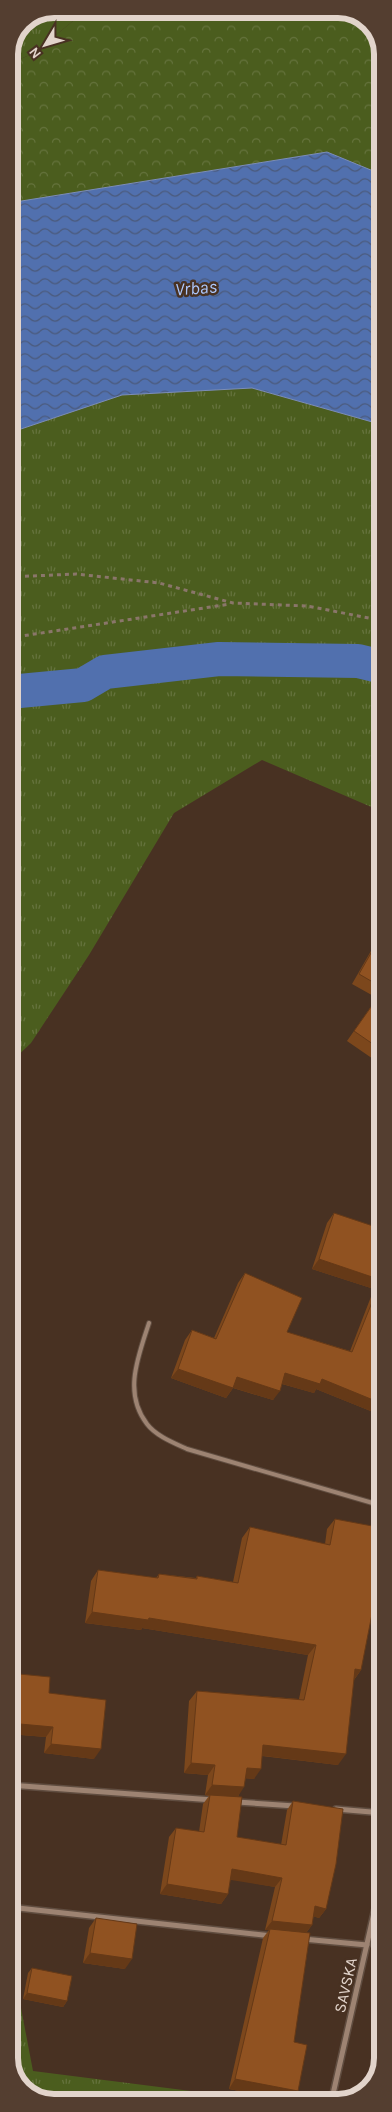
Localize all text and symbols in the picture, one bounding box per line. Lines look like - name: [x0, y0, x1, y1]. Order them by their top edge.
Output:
- north arrow: [20, 20, 70, 70]
- text: N: [25, 44, 45, 62]
- water label: Vrbas: [174, 276, 218, 300]
- street label: SAVSKA: [330, 1956, 361, 2015]

